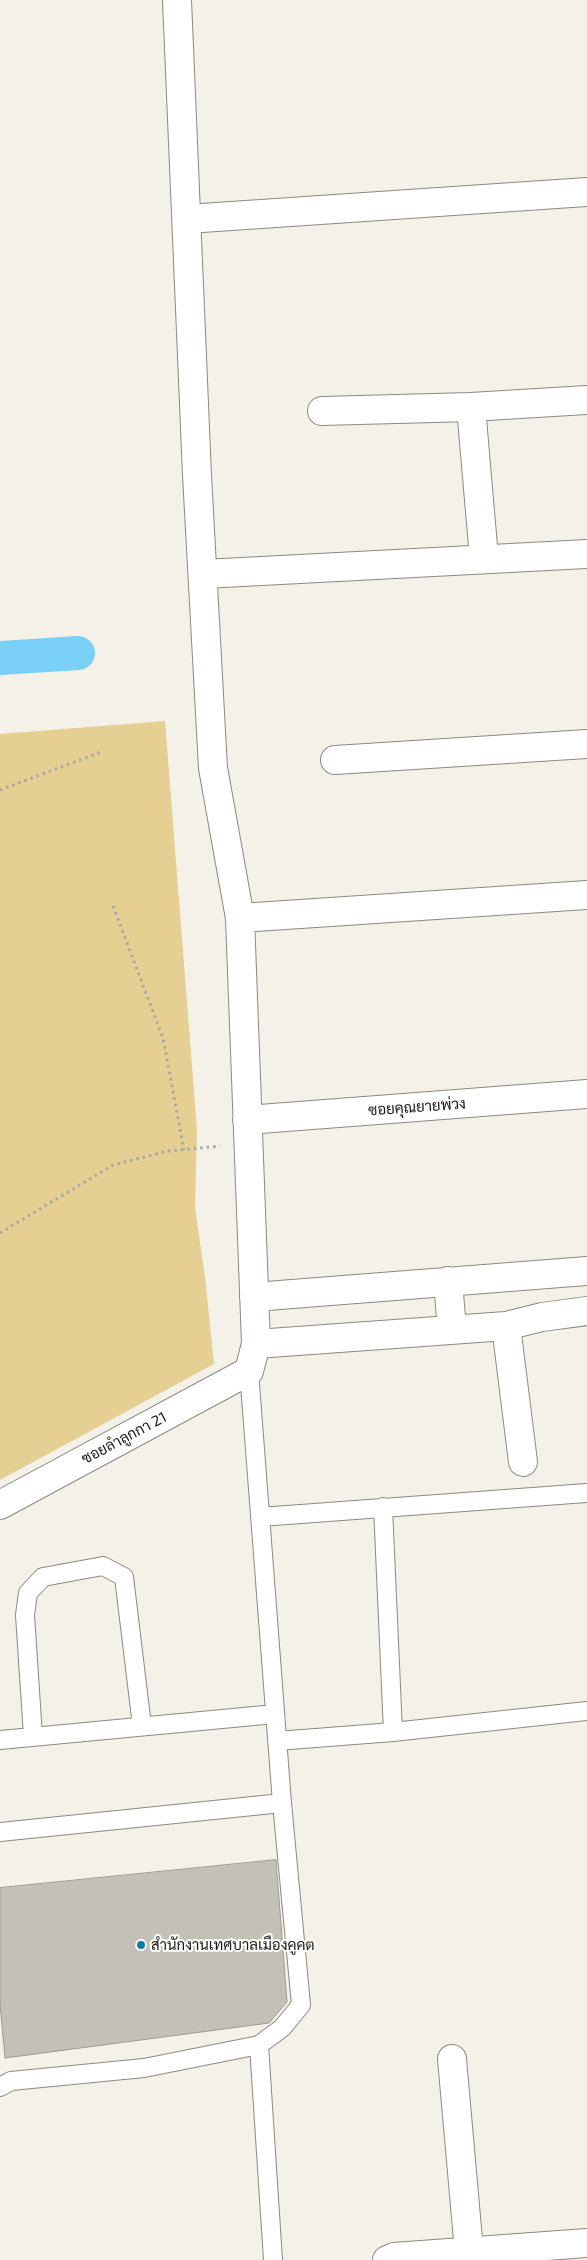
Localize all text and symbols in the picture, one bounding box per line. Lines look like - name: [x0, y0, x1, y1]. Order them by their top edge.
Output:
- street label: ซอยคุณยายพ่วง: [368, 1095, 466, 1119]
- street label: ซอยลำลูกกา 21: [78, 1408, 170, 1468]
- place label: สำนักงานเทศบาลเมืองคูคต: [151, 1936, 315, 1954]
- marker: สำนักงานเทศบาลเมืองคูคต: [135, 1939, 147, 1951]

